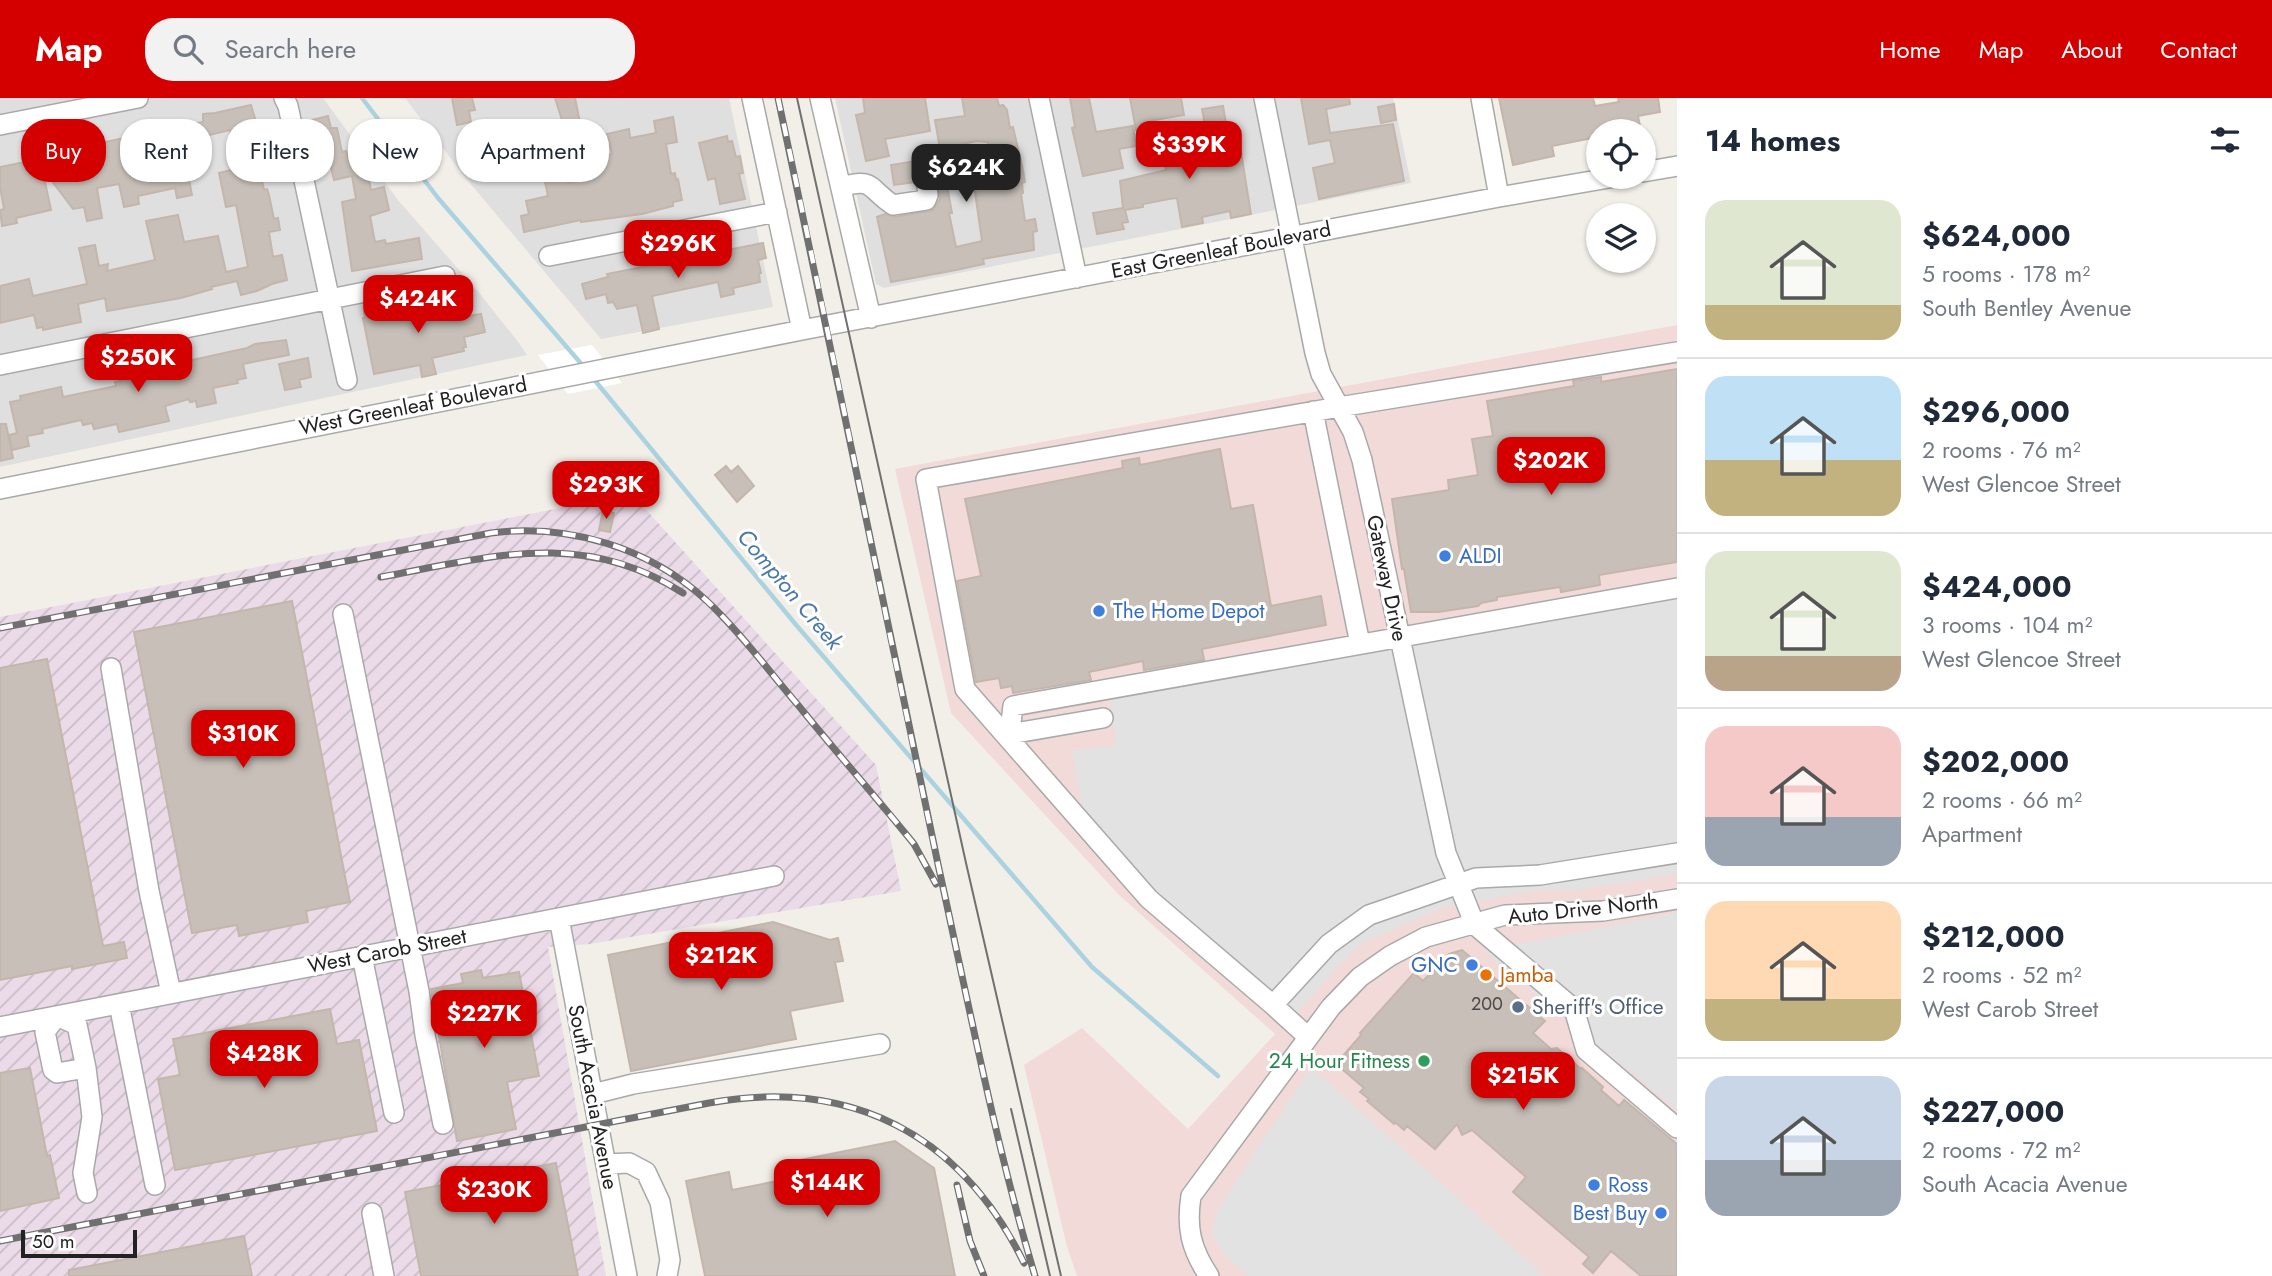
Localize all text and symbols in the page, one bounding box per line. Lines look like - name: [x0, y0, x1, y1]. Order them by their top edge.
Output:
- search box: [145, 18, 635, 81]
- text: Map: [35, 26, 103, 73]
- icon: search: [169, 30, 207, 68]
- text: Search here: [225, 30, 356, 68]
- text: Home: [1879, 32, 1941, 67]
- text: Map: [1979, 32, 2023, 67]
- text: About: [2061, 32, 2122, 67]
- text: Contact: [2160, 32, 2237, 67]
- chip: Buy: [21, 119, 106, 182]
- chip: Rent: [120, 119, 212, 182]
- chip: Filters: [226, 119, 334, 182]
- chip: New: [348, 119, 442, 182]
- chip: Apartment: [456, 119, 609, 182]
- map controls: [1586, 119, 1656, 273]
- button: locate: [1586, 119, 1656, 189]
- text: 14 homes: [1705, 119, 1840, 162]
- icon: filters: [2206, 121, 2244, 159]
- pin: $339K: [1140, 122, 1238, 181]
- text: $339K: [1152, 127, 1226, 161]
- pin: $624K: [917, 144, 1015, 204]
- text: $624K: [928, 150, 1004, 184]
- button: layers: [1586, 203, 1656, 273]
- street label: East Greenleaf Boulevard: [1108, 214, 1334, 286]
- text: $624,000: [1922, 214, 2071, 257]
- pin: $296K: [629, 220, 727, 280]
- text: $296K: [640, 226, 716, 260]
- icon: home: [1761, 228, 1845, 312]
- text: 5 rooms · 178 m²: [1922, 257, 2090, 291]
- pin: $424K: [369, 275, 467, 335]
- text: $424K: [379, 281, 457, 315]
- text: South Bentley Avenue: [1922, 291, 2131, 325]
- pin: $250K: [89, 334, 187, 394]
- text: $250K: [100, 340, 176, 374]
- street label: West Greenleaf Boulevard: [296, 369, 530, 443]
- text: $296,000: [1922, 390, 2070, 433]
- icon: home: [1761, 404, 1845, 488]
- text: 2 rooms · 76 m²: [1922, 433, 2081, 467]
- pin: $202K: [1502, 438, 1600, 497]
- text: $202K: [1513, 443, 1589, 477]
- pin: $293K: [557, 462, 655, 521]
- text: $293K: [568, 467, 644, 501]
- text: West Glencoe Street: [1922, 467, 2121, 501]
- street label: Gateway Drive: [1359, 512, 1415, 644]
- water label: Compton Creek: [729, 521, 852, 658]
- place label: ALDI: [1459, 541, 1502, 571]
- marker: ALDI: [1437, 548, 1453, 564]
- text: $424,000: [1922, 565, 2072, 608]
- icon: home: [1761, 579, 1845, 663]
- place label: The Home Depot: [1113, 596, 1264, 626]
- marker: The Home Depot: [1091, 603, 1107, 619]
- text: 3 rooms · 104 m²: [1922, 608, 2092, 642]
- text: West Glencoe Street: [1922, 642, 2121, 676]
- pin: $310K: [194, 710, 292, 770]
- text: $310K: [207, 716, 279, 750]
- text: $202,000: [1922, 740, 2069, 783]
- icon: home: [1761, 754, 1845, 838]
- text: 2 rooms · 66 m²: [1922, 783, 2082, 817]
- text: Apartment: [1922, 817, 2022, 851]
- street label: Auto Drive North: [1506, 886, 1660, 932]
- text: $212,000: [1922, 915, 2065, 958]
- street label: West Carob Street: [305, 921, 469, 981]
- icon: home: [1761, 929, 1845, 1013]
- pin: $212K: [672, 932, 770, 992]
- text: $212K: [685, 938, 757, 972]
- place label: GNC: [1411, 950, 1458, 980]
- marker: GNC: [1464, 957, 1480, 973]
- text: 2 rooms · 52 m²: [1922, 958, 2081, 992]
- place label: Jamba: [1497, 960, 1554, 990]
- marker: Jamba: [1478, 967, 1494, 983]
- pin: $227K: [435, 990, 533, 1050]
- house number: 200: [1471, 991, 1503, 1017]
- place label: Sheriff's Office: [1532, 992, 1664, 1022]
- text: West Carob Street: [1922, 992, 2098, 1026]
- text: $227K: [447, 996, 521, 1030]
- marker: Sheriff's Office: [1510, 999, 1526, 1015]
- street label: South Acacia Avenue: [560, 1002, 626, 1192]
- pin: $428K: [215, 1030, 313, 1090]
- text: $428K: [226, 1036, 302, 1070]
- place label: 24 Hour Fitness: [1269, 1046, 1410, 1076]
- pin: $215K: [1474, 1052, 1572, 1112]
- marker: 24 Hour Fitness: [1416, 1053, 1432, 1069]
- text: $215K: [1487, 1058, 1559, 1092]
- text: $227,000: [1922, 1090, 2064, 1133]
- icon: home: [1761, 1104, 1845, 1188]
- text: 2 rooms · 72 m²: [1922, 1133, 2081, 1167]
- pin: $144K: [778, 1160, 876, 1219]
- text: $144K: [790, 1165, 864, 1199]
- pin: $230K: [445, 1166, 543, 1226]
- text: South Acacia Avenue: [1922, 1167, 2128, 1201]
- place label: Ross: [1608, 1170, 1648, 1200]
- text: $230K: [457, 1172, 531, 1206]
- marker: Ross: [1586, 1177, 1602, 1193]
- place label: Best Buy: [1573, 1198, 1648, 1228]
- marker: Best Buy: [1653, 1205, 1669, 1221]
- scale bar: [21, 1227, 136, 1259]
- text: 50 m: [32, 1228, 75, 1255]

